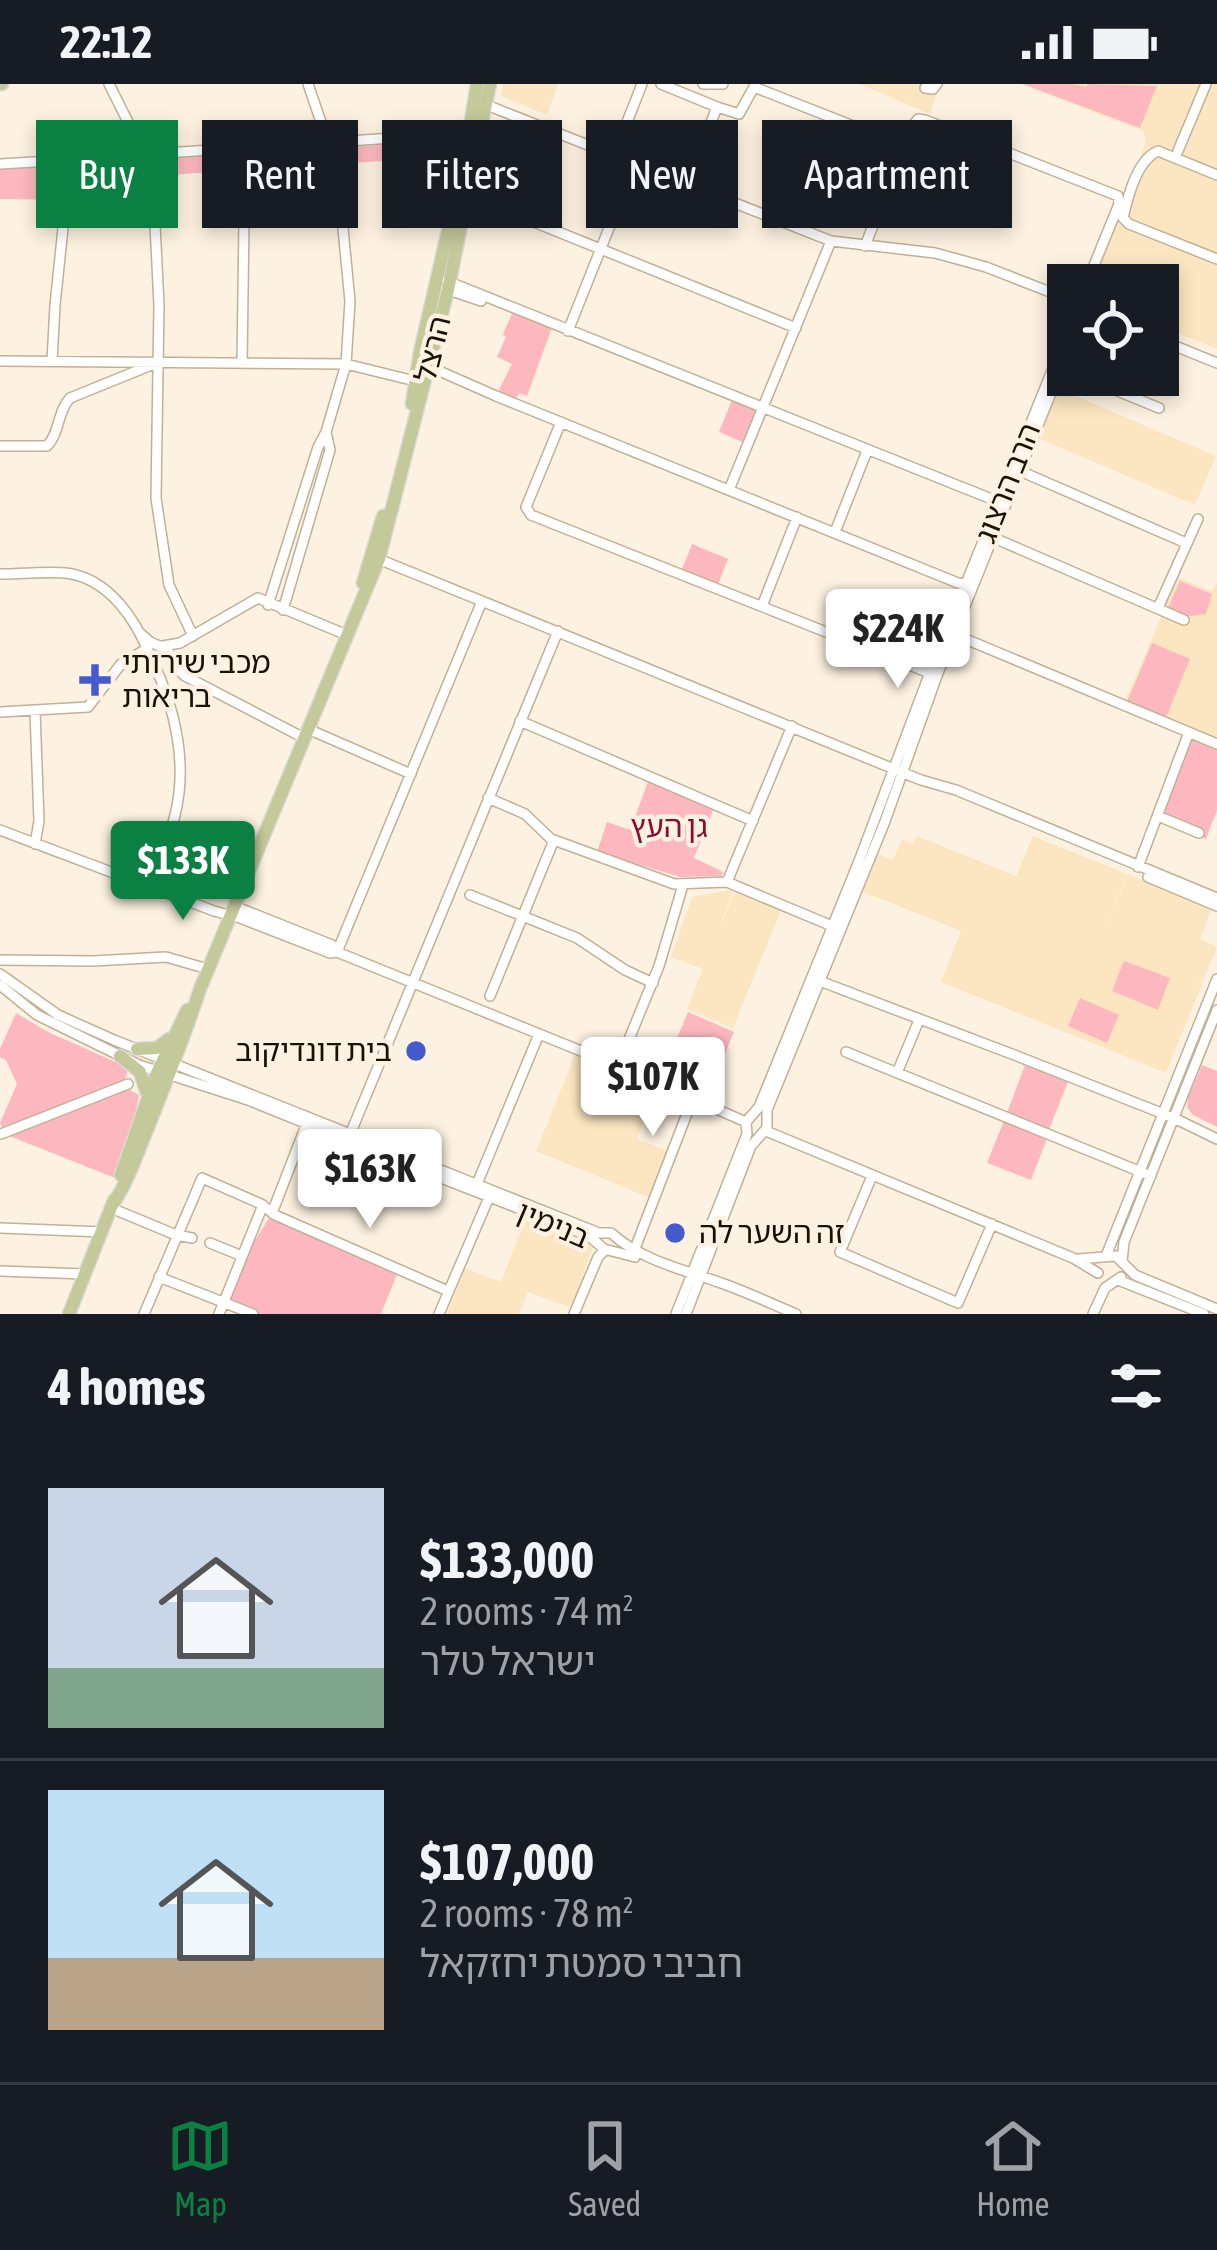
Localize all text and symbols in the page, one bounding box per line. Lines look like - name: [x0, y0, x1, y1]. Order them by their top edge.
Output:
- text: 22:12: [60, 16, 153, 68]
- chip: Buy: [36, 120, 178, 228]
- chip: Rent: [202, 120, 358, 228]
- chip: Filters: [382, 120, 562, 228]
- chip: New: [586, 120, 738, 228]
- chip: Apartment: [762, 120, 1012, 228]
- map controls: [1047, 264, 1179, 396]
- button: locate: [1047, 264, 1179, 396]
- street label: הרצל: [407, 312, 457, 385]
- street label: הרב הרצוג: [968, 418, 1046, 547]
- pin: $224K: [814, 589, 982, 691]
- text: $224K: [853, 606, 943, 650]
- place label: מכבי שירותי בריאות: [122, 645, 271, 713]
- marker: מכבי שירותי בריאות: [79, 664, 111, 696]
- park label: גן העץ: [630, 809, 708, 843]
- pin: $133K: [99, 821, 267, 923]
- text: $133K: [138, 838, 228, 882]
- place label: בית דונדיקוב: [235, 1033, 392, 1067]
- pin: $107K: [569, 1037, 737, 1139]
- marker: בית דונדיקוב: [403, 1038, 429, 1064]
- text: $107K: [608, 1054, 698, 1098]
- pin: $163K: [286, 1129, 454, 1231]
- text: $163K: [325, 1146, 415, 1190]
- street label: בנימין: [512, 1194, 595, 1254]
- place label: זה השער לה: [699, 1215, 845, 1249]
- marker: זה השער לה: [662, 1220, 688, 1246]
- icon: filters: [1103, 1353, 1169, 1419]
- text: 4 homes: [48, 1357, 206, 1416]
- text: $133,000: [420, 1530, 594, 1589]
- icon: home: [144, 1536, 288, 1680]
- text: 2 rooms · 74 m²: [420, 1589, 634, 1633]
- text: ישראל טלר: [420, 1639, 596, 1683]
- text: $107,000: [420, 1832, 594, 1891]
- icon: home: [144, 1838, 288, 1982]
- text: 2 rooms · 78 m²: [420, 1891, 634, 1935]
- text: חביבי סמטת יחזקאל: [420, 1941, 743, 1985]
- tab: Map: [167, 2113, 233, 2223]
- tab: Saved: [568, 2113, 641, 2223]
- tab: Home: [976, 2113, 1050, 2223]

